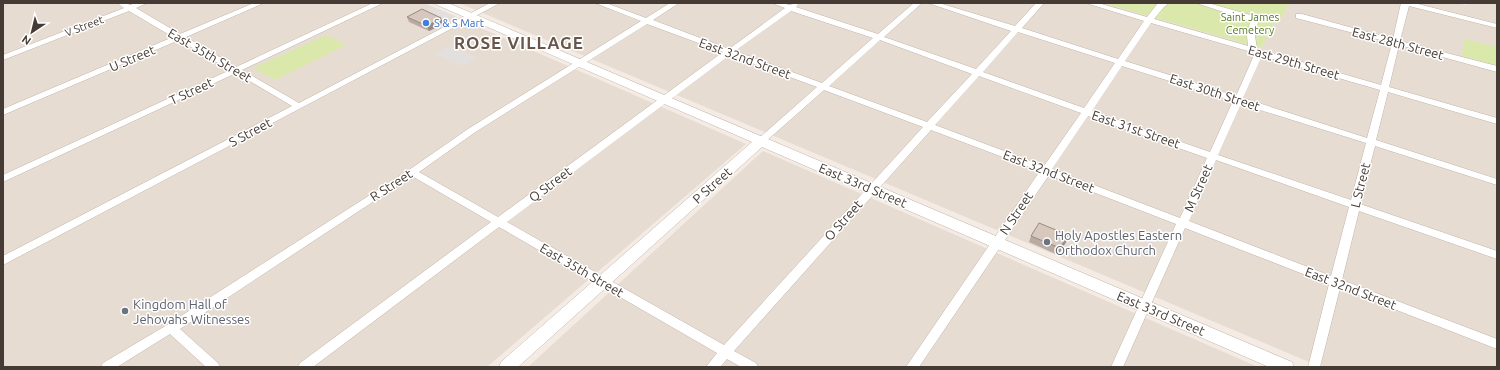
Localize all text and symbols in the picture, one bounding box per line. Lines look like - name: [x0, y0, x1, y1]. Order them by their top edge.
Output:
- park label: Saint James Cemetery: [1221, 11, 1280, 36]
- north arrow: [12, 12, 52, 52]
- street label: V Street: [63, 13, 106, 39]
- place label: S & S Mart: [434, 17, 485, 29]
- marker: S & S Mart: [421, 18, 431, 28]
- street label: East 28th Street: [1351, 24, 1445, 62]
- street label: East 35th Street: [166, 25, 254, 85]
- text: N: [19, 33, 33, 47]
- district label: ROSE VILLAGE: [454, 33, 584, 52]
- street label: East 32nd Street: [697, 35, 793, 81]
- street label: U Street: [107, 42, 157, 74]
- street label: East 29th Street: [1247, 42, 1341, 82]
- street label: East 30th Street: [1168, 71, 1262, 113]
- street label: T Street: [167, 75, 215, 107]
- street label: East 31st Street: [1090, 107, 1182, 151]
- street label: S Street: [226, 115, 274, 149]
- street label: East 32nd Street: [1001, 147, 1097, 195]
- street label: East 33rd Street: [817, 160, 909, 210]
- street label: L Street: [1348, 161, 1372, 209]
- street label: M Street: [1181, 162, 1215, 214]
- street label: Q Street: [526, 164, 575, 205]
- street label: P Street: [690, 164, 734, 206]
- street label: R Street: [367, 166, 415, 204]
- street label: N Street: [997, 189, 1035, 237]
- street label: O Street: [821, 197, 865, 243]
- place label: Holy Apostles Eastern Orthodox Church: [1055, 228, 1182, 257]
- marker: Holy Apostles Eastern Orthodox Church: [1042, 237, 1052, 247]
- street label: East 35th Street: [538, 240, 626, 300]
- street label: East 32nd Street: [1303, 264, 1399, 312]
- street label: East 33rd Street: [1115, 288, 1207, 338]
- place label: Kingdom Hall of Jehovahs Witnesses: [133, 297, 250, 326]
- marker: Kingdom Hall of Jehovahs Witnesses: [120, 306, 130, 316]

